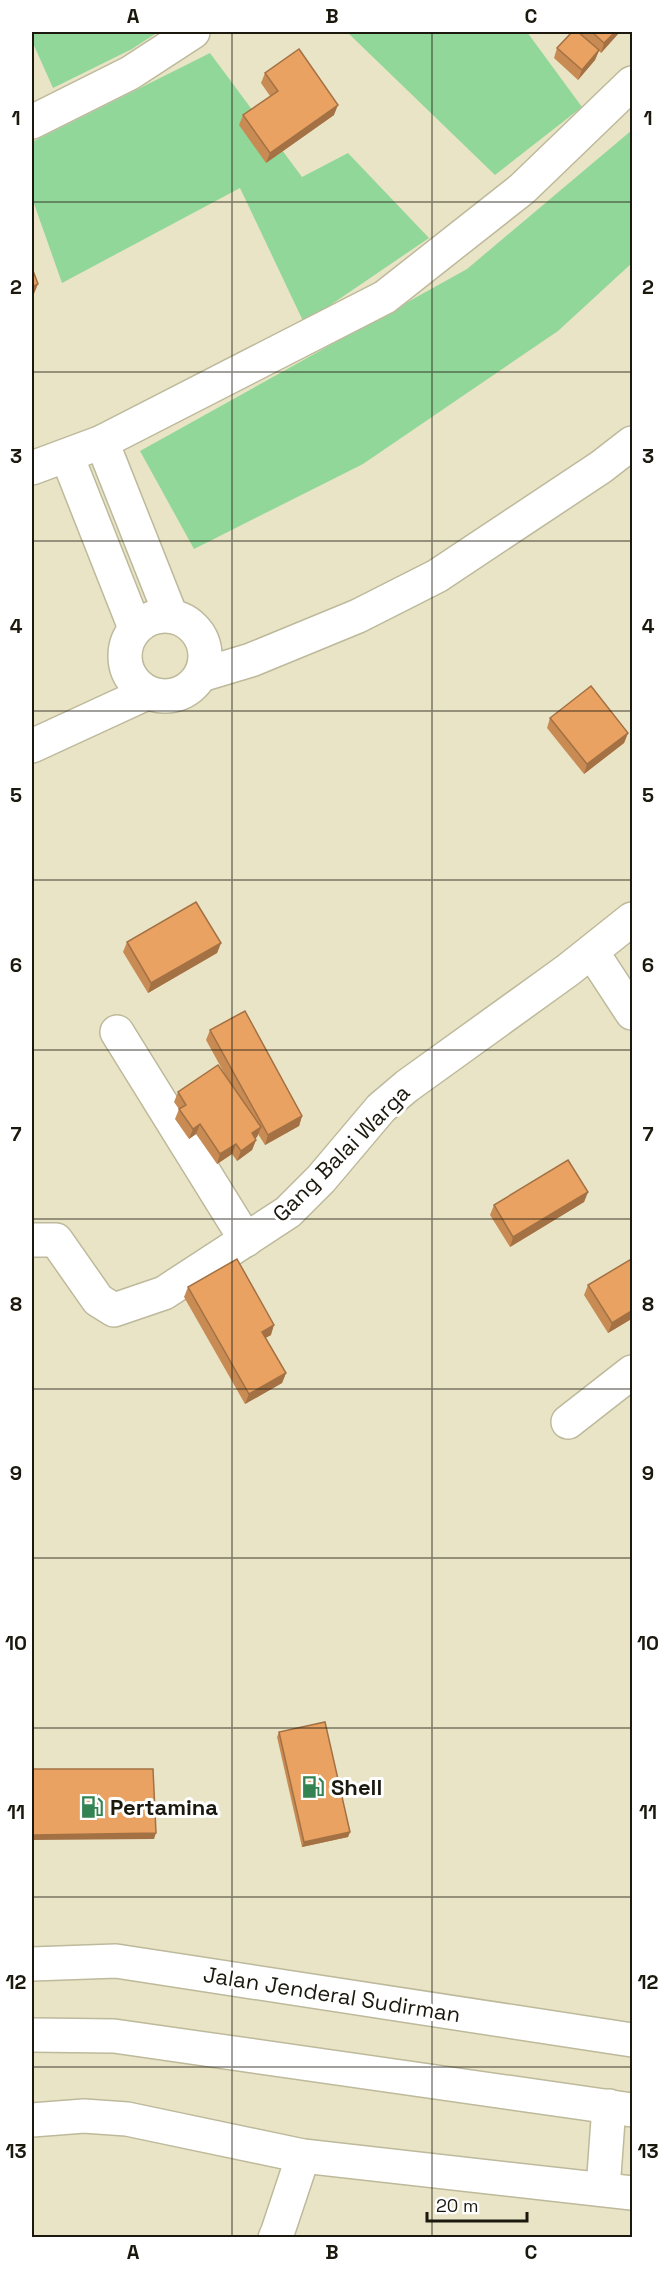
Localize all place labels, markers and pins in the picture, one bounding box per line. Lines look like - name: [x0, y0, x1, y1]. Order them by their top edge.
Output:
- place label: Shell: [331, 1773, 382, 1801]
- fuel station icon: Shell: [300, 1774, 326, 1800]
- place label: Pertamina: [110, 1793, 218, 1821]
- fuel station icon: Pertamina: [79, 1794, 105, 1820]

